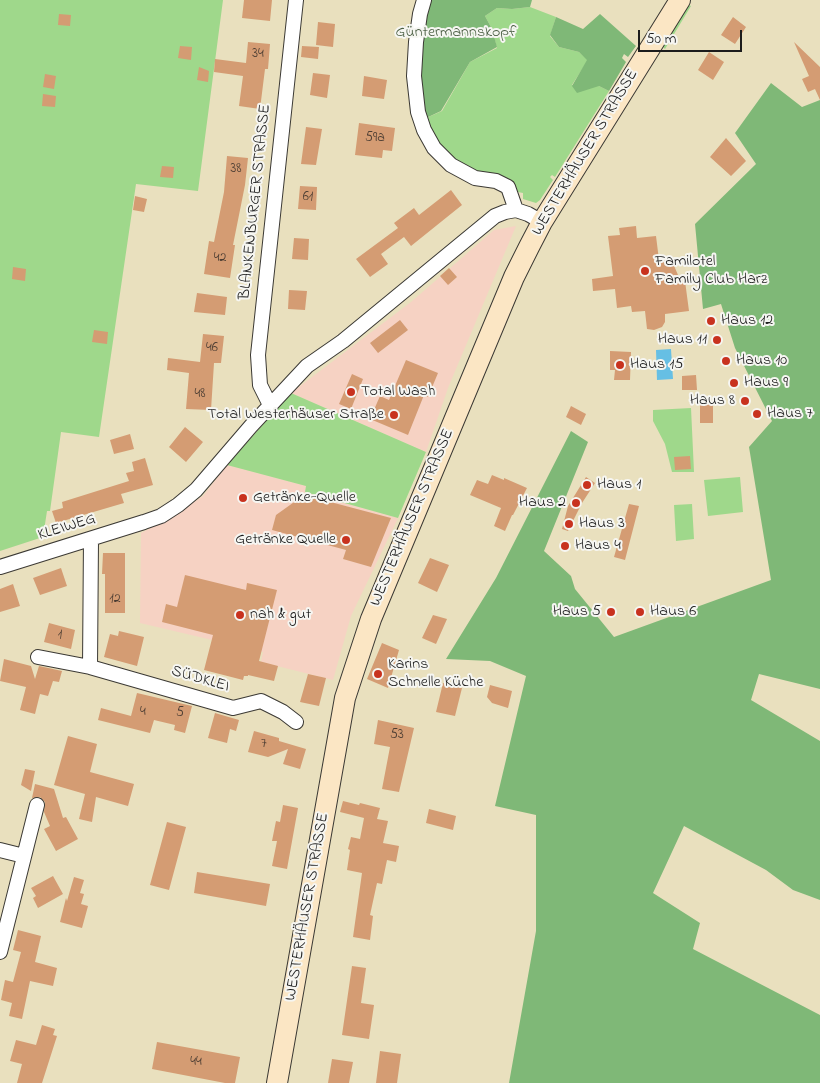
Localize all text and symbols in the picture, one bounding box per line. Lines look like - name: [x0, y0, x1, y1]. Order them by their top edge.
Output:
- scale bar: [640, 20, 744, 52]
- park label: Güntermannskopf: [396, 23, 516, 43]
- text: 50 m: [646, 28, 676, 50]
- house number: 34: [252, 47, 264, 63]
- street label: WESTERHÄUSER STRASSE: [529, 66, 643, 240]
- street label: BLANKENBURGER STRASSE: [236, 103, 276, 301]
- house number: 59a: [365, 131, 385, 147]
- house number: 38: [230, 162, 242, 178]
- house number: 61: [303, 190, 313, 206]
- house number: 42: [214, 251, 226, 267]
- place label: Familotel Family Club Harz: [655, 252, 768, 290]
- marker: Familotel Family Club Harz: [639, 265, 651, 277]
- place label: Haus 12: [721, 311, 773, 331]
- marker: Haus 12: [705, 315, 717, 327]
- place label: Haus 11: [658, 330, 707, 350]
- marker: Haus 11: [711, 334, 723, 346]
- house number: 46: [206, 341, 218, 357]
- place label: Haus 10: [736, 351, 787, 371]
- place label: Haus 15: [630, 355, 683, 375]
- marker: Haus 10: [720, 355, 732, 367]
- marker: Haus 15: [614, 359, 626, 371]
- place label: Haus 9: [744, 373, 788, 393]
- marker: Haus 9: [728, 377, 740, 389]
- place label: Total Wash: [361, 382, 435, 402]
- marker: Total Wash: [345, 386, 357, 398]
- house number: 48: [194, 387, 206, 403]
- place label: Haus 8: [690, 391, 735, 411]
- marker: Haus 8: [739, 395, 751, 407]
- place label: Haus 7: [767, 404, 813, 424]
- place label: Total Westerhäuser Straße: [207, 405, 384, 425]
- marker: Haus 7: [751, 408, 763, 420]
- marker: Total Westerhäuser Straße: [388, 409, 400, 421]
- street label: WESTERHÄUSER STRASSE: [367, 427, 459, 609]
- place label: Haus 1: [597, 475, 641, 495]
- marker: Haus 1: [581, 479, 593, 491]
- place label: Getränke-Quelle: [253, 488, 356, 508]
- marker: Getränke-Quelle: [237, 492, 249, 504]
- place label: Haus 2: [519, 493, 566, 513]
- marker: Haus 2: [570, 497, 582, 509]
- street label: KLEIWEG: [36, 510, 98, 546]
- place label: Haus 3: [579, 514, 625, 534]
- marker: Haus 3: [563, 518, 575, 530]
- place label: Getränke Quelle: [235, 530, 336, 550]
- marker: Getränke Quelle: [340, 534, 352, 546]
- place label: Haus 4: [575, 536, 621, 556]
- marker: Haus 4: [559, 540, 571, 552]
- house number: 12: [109, 592, 121, 608]
- place label: Haus 5: [553, 602, 601, 622]
- place label: Haus 6: [650, 602, 696, 622]
- place label: nah & gut: [250, 605, 311, 625]
- marker: Haus 5: [605, 606, 617, 618]
- marker: Haus 6: [634, 606, 646, 618]
- marker: nah & gut: [234, 609, 246, 621]
- house number: 1: [58, 628, 62, 644]
- place label: Karins Schnelle Küche: [388, 655, 483, 693]
- street label: SÜDKLEI: [169, 663, 231, 697]
- marker: Karins Schnelle Küche: [372, 668, 384, 680]
- house number: 4: [140, 705, 146, 721]
- house number: 5: [176, 706, 184, 722]
- house number: 53: [390, 728, 404, 744]
- house number: 7: [261, 737, 267, 753]
- street label: WESTERHÄUSER STRASSE: [282, 812, 334, 1002]
- house number: 44: [190, 1055, 202, 1071]

